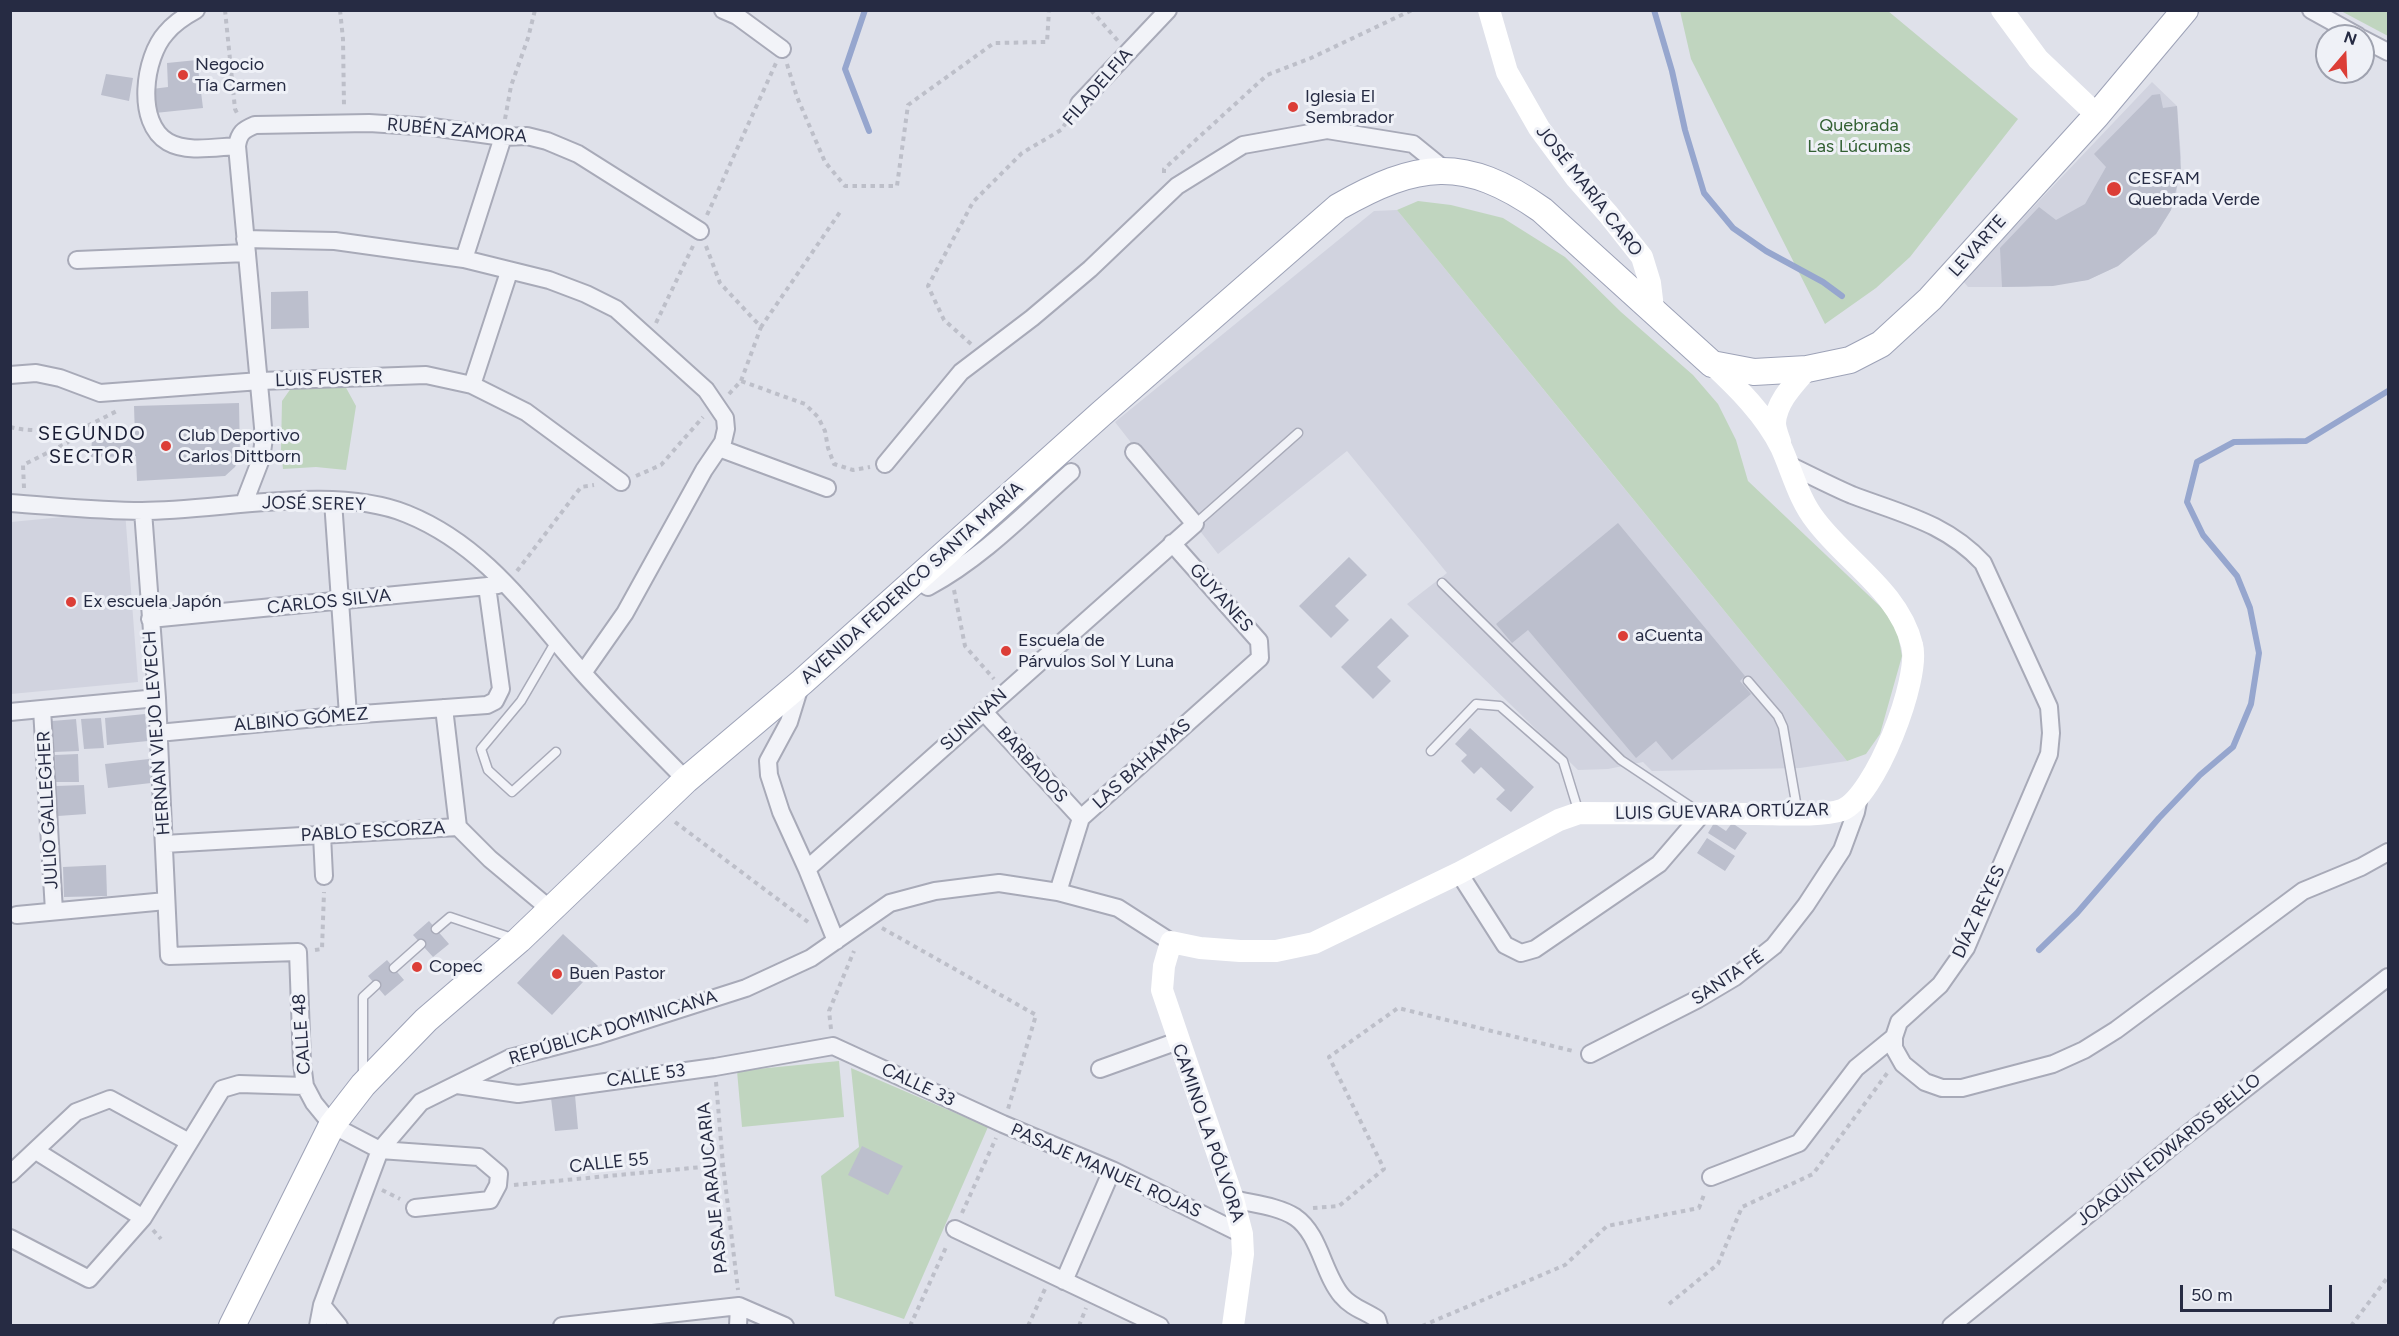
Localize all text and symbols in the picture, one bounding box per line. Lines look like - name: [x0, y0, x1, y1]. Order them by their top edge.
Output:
- north arrow: [2315, 24, 2375, 84]
- text: N: [2341, 27, 2359, 49]
- street label: FILADELFIA: [1059, 44, 1137, 130]
- place label: Negocio Tía Carmen: [195, 54, 286, 97]
- marker: Negocio Tía Carmen: [176, 68, 190, 82]
- place label: Iglesia El Sembrador: [1305, 86, 1394, 128]
- marker: Iglesia El Sembrador: [1286, 100, 1300, 114]
- street label: RUBÉN ZAMORA: [386, 114, 528, 148]
- park label: Quebrada Las Lúcumas: [1807, 115, 1911, 158]
- street label: JOSÉ MARÍA CARO: [1531, 121, 1647, 261]
- place label: CESFAM Quebrada Verde: [2128, 168, 2260, 210]
- marker: CESFAM Quebrada Verde: [2105, 180, 2123, 198]
- street label: LEVARTE: [1945, 211, 2011, 281]
- street label: LUIS FUSTER: [275, 366, 383, 392]
- district label: SEGUNDO SECTOR: [38, 422, 146, 469]
- place label: Club Deportivo Carlos Dittborn: [178, 425, 301, 468]
- marker: Club Deportivo Carlos Dittborn: [159, 439, 173, 453]
- street label: AVENIDA FEDERICO SANTA MARÍA: [796, 477, 1028, 689]
- street label: JOSÉ SEREY: [262, 492, 366, 516]
- street label: GUYANES: [1185, 559, 1257, 637]
- street label: CARLOS SILVA: [266, 585, 392, 619]
- place label: Ex escuela Japón: [83, 591, 222, 613]
- marker: Ex escuela Japón: [64, 595, 78, 609]
- place label: aCuenta: [1635, 625, 1703, 647]
- marker: aCuenta: [1616, 629, 1630, 643]
- street label: HERNAN VIEJO LEVECH: [139, 630, 175, 836]
- place label: Escuela de Párvulos Sol Y Luna: [1018, 630, 1174, 672]
- marker: Escuela de Párvulos Sol Y Luna: [999, 644, 1013, 658]
- street label: SUNINAN: [936, 684, 1012, 756]
- street label: ALBINO GÓMEZ: [233, 703, 369, 737]
- street label: LAS BAHAMAS: [1089, 714, 1195, 814]
- street label: BARBADOS: [992, 722, 1072, 808]
- street label: JULIO GALLEGHER: [33, 730, 63, 890]
- street label: LUIS GUEVARA ORTÚZAR: [1615, 799, 1829, 825]
- street label: PABLO ESCORZA: [300, 817, 446, 847]
- street label: DÍAZ REYES: [1948, 862, 2010, 962]
- street label: SANTA FÉ: [1688, 946, 1768, 1010]
- place label: Copec: [429, 956, 483, 978]
- marker: Copec: [410, 960, 424, 974]
- place label: Buen Pastor: [569, 963, 665, 985]
- marker: Buen Pastor: [550, 967, 564, 981]
- street label: REPÚBLICA DOMINICANA: [506, 986, 720, 1070]
- street label: CALLE 48: [288, 993, 316, 1075]
- street label: CAMINO LA PÓLVORA: [1167, 1041, 1249, 1225]
- street label: CALLE 33: [878, 1059, 958, 1111]
- street label: CALLE 53: [605, 1060, 687, 1092]
- street label: JOAQUÍN EDWARDS BELLO: [2073, 1069, 2265, 1231]
- street label: PASAJE ARAUCARIA: [693, 1101, 733, 1275]
- street label: PASAJE MANUEL ROJAS: [1007, 1119, 1205, 1223]
- street label: CALLE 55: [568, 1148, 650, 1178]
- scale bar: [2183, 1273, 2334, 1311]
- text: 50 m: [2191, 1284, 2233, 1306]

